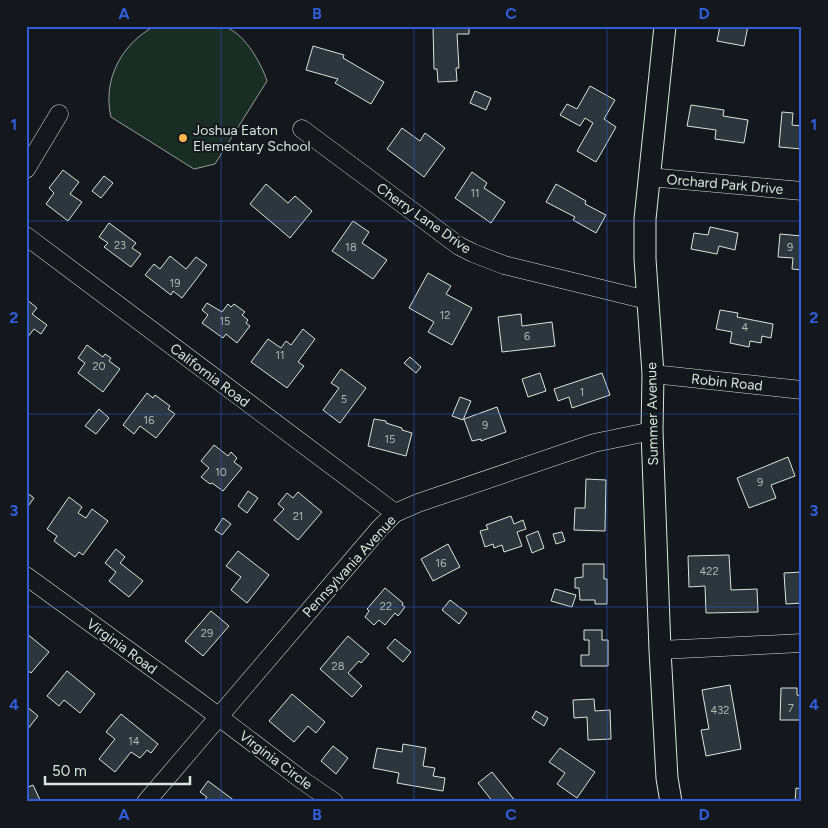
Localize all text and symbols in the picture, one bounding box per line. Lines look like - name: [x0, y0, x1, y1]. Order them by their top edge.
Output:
- text: A: [118, 4, 130, 23]
- text: B: [312, 4, 322, 23]
- text: C: [505, 4, 517, 23]
- text: D: [698, 4, 710, 23]
- text: 1: [11, 115, 17, 134]
- text: 1: [811, 115, 817, 134]
- place label: Joshua Eaton Elementary School: [193, 122, 311, 155]
- marker: Joshua Eaton Elementary School: [177, 132, 189, 144]
- street label: Orchard Park Drive: [666, 171, 784, 198]
- street label: Cherry Lane Drive: [373, 179, 475, 258]
- house number: 11: [470, 187, 480, 200]
- house number: 23: [114, 239, 126, 252]
- house number: 18: [345, 241, 357, 254]
- house number: 9: [787, 241, 793, 254]
- house number: 19: [170, 277, 180, 290]
- text: 2: [9, 308, 19, 327]
- text: 2: [809, 308, 819, 327]
- house number: 12: [440, 309, 450, 322]
- house number: 15: [220, 315, 230, 328]
- house number: 4: [742, 321, 749, 334]
- house number: 6: [524, 330, 530, 343]
- street label: California Road: [166, 340, 253, 411]
- house number: 11: [275, 349, 285, 362]
- house number: 20: [92, 360, 106, 373]
- street label: Summer Avenue: [643, 362, 662, 466]
- street label: Robin Road: [690, 370, 764, 395]
- house number: 1: [580, 386, 584, 399]
- house number: 5: [341, 393, 347, 406]
- house number: 16: [144, 414, 154, 427]
- house number: 9: [482, 419, 488, 432]
- house number: 15: [385, 433, 395, 446]
- house number: 10: [215, 466, 227, 479]
- house number: 9: [757, 476, 763, 489]
- text: 3: [10, 501, 19, 520]
- text: 3: [810, 501, 819, 520]
- house number: 21: [293, 510, 303, 523]
- street label: Pennsylvania Avenue: [299, 512, 400, 621]
- house number: 16: [436, 557, 446, 570]
- house number: 422: [699, 565, 719, 578]
- house number: 22: [380, 600, 392, 613]
- street label: Virginia Road: [83, 615, 160, 678]
- house number: 29: [201, 627, 213, 640]
- house number: 28: [332, 660, 345, 673]
- text: 4: [9, 695, 19, 714]
- text: 4: [809, 695, 819, 714]
- house number: 7: [788, 702, 794, 715]
- house number: 432: [711, 704, 729, 717]
- street label: Virginia Circle: [236, 727, 316, 794]
- house number: 14: [128, 735, 140, 748]
- scale bar: [45, 753, 190, 785]
- text: 50 m: [52, 762, 87, 780]
- text: A: [118, 805, 130, 824]
- text: B: [312, 805, 322, 824]
- text: C: [505, 805, 517, 824]
- text: D: [698, 805, 710, 824]

